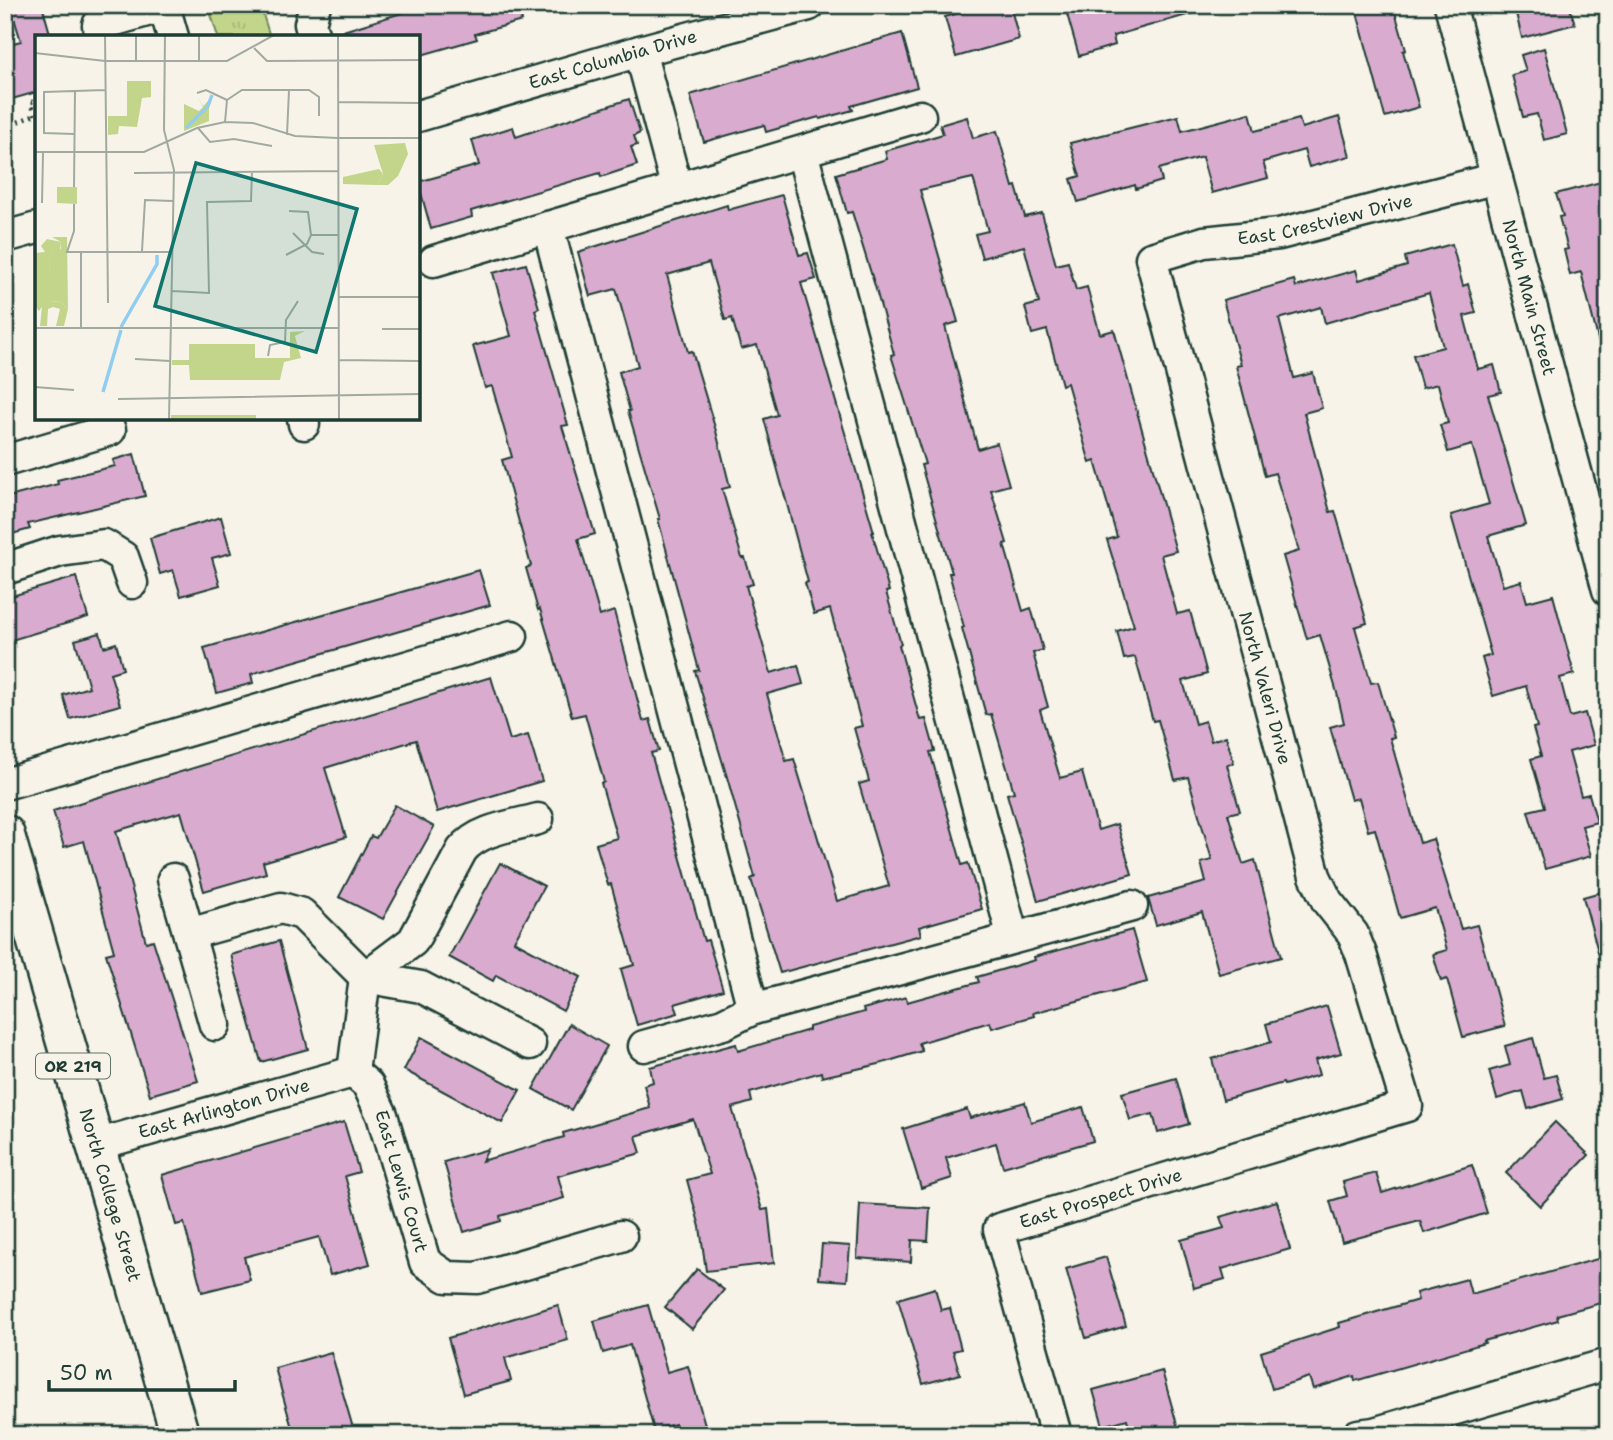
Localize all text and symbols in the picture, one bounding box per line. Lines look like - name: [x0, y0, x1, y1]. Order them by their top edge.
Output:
- street label: East Columbia Drive: [526, 24, 700, 95]
- inset map: [35, 35, 420, 420]
- street label: East Crestview Drive: [1236, 188, 1415, 250]
- street label: North Main Street: [1496, 217, 1562, 378]
- street label: North Valeri Drive: [1233, 609, 1297, 767]
- road number: OR 219: [36, 1054, 110, 1078]
- street label: East Arlington Drive: [136, 1073, 312, 1144]
- street label: North College Street: [73, 1105, 147, 1285]
- street label: East Lewis Court: [369, 1107, 434, 1255]
- street label: East Prospect Drive: [1016, 1162, 1185, 1234]
- scale bar: [49, 1349, 234, 1393]
- text: 50 m: [60, 1359, 113, 1387]

